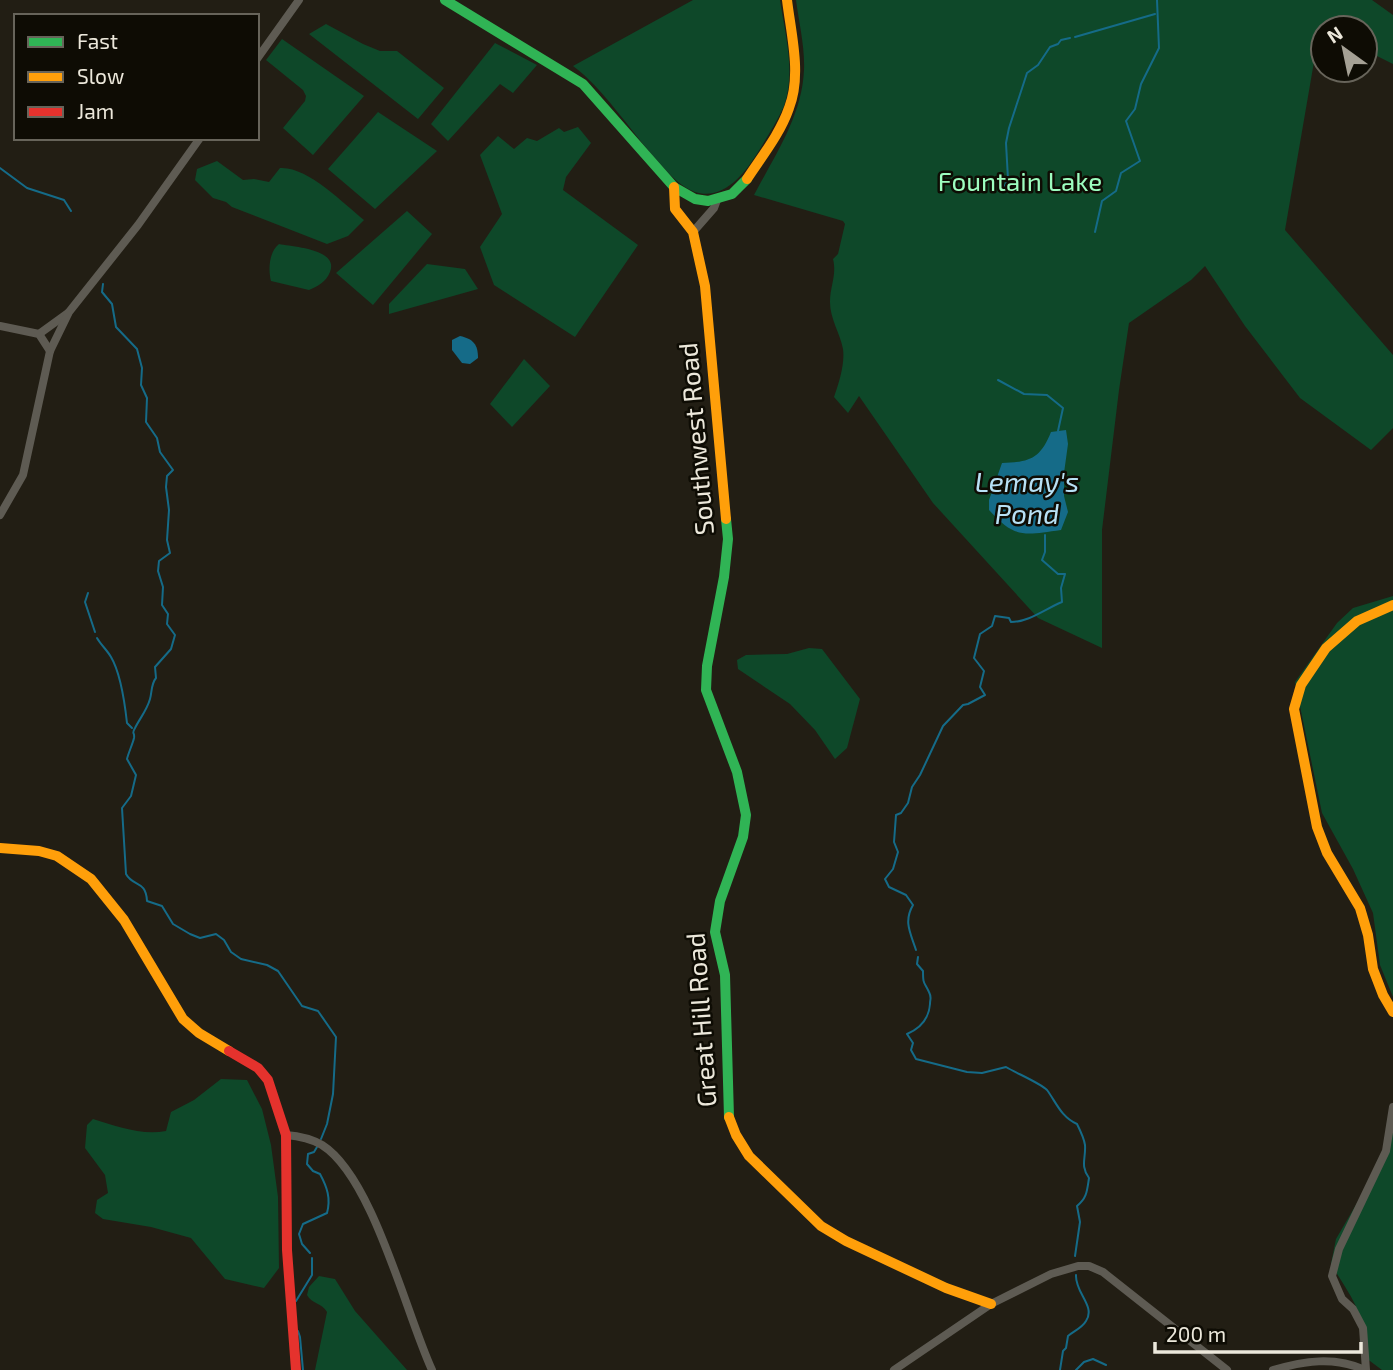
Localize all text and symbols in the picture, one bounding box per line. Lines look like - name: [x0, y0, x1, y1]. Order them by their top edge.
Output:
- legend: [14, 14, 259, 140]
- north arrow: [1309, 14, 1379, 84]
- text: N: [1322, 21, 1346, 48]
- text: Fast: [77, 28, 118, 53]
- text: Slow: [77, 63, 124, 88]
- text: Jam: [77, 98, 114, 123]
- park label: Fountain Lake: [938, 165, 1102, 196]
- street label: Southwest Road: [671, 341, 719, 537]
- water label: Lemay's Pond: [975, 464, 1079, 530]
- street label: Great Hill Road: [678, 932, 722, 1108]
- scale bar: [1155, 1310, 1362, 1354]
- text: 200 m: [1166, 1321, 1226, 1346]

